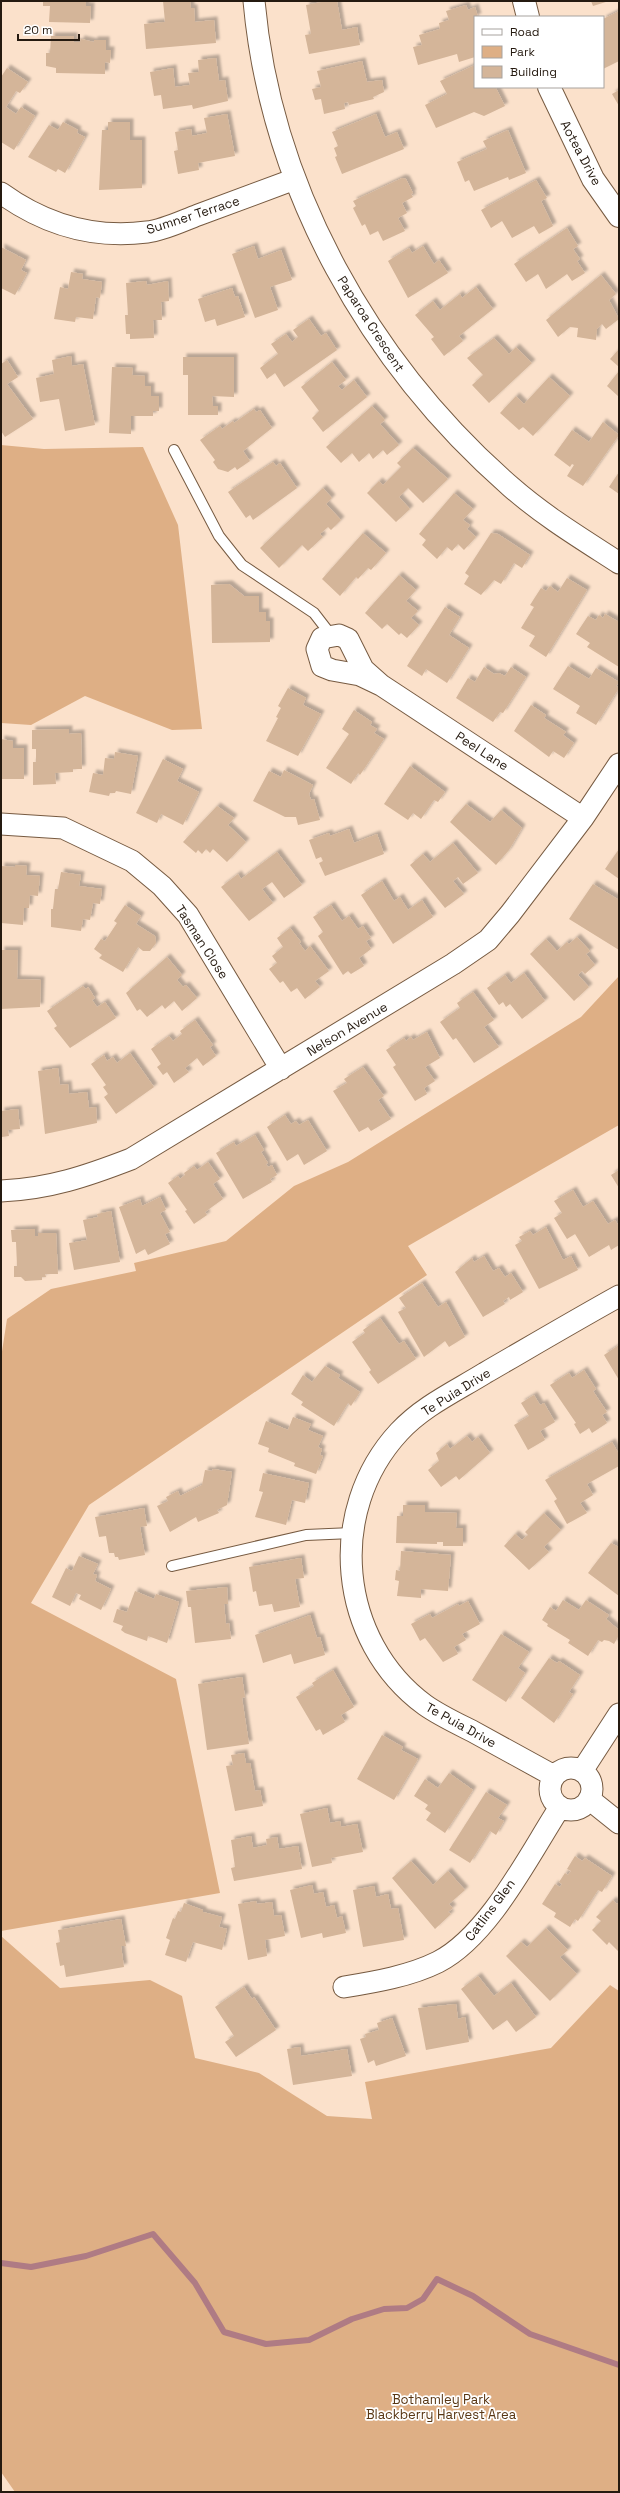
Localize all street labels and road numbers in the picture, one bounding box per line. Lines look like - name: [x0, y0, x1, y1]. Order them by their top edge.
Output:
- street label: Aotea Drive: [557, 117, 605, 189]
- street label: Sumner Terrace: [144, 192, 242, 238]
- street label: Paparoa Crescent: [334, 273, 408, 375]
- street label: Peel Lane: [452, 728, 512, 774]
- street label: Tasman Close: [172, 902, 232, 982]
- street label: Nelson Avenue: [303, 998, 391, 1060]
- street label: Te Puia Drive: [418, 1364, 494, 1420]
- street label: Te Puia Drive: [423, 1699, 499, 1751]
- street label: Catlins Glen: [461, 1876, 519, 1944]

